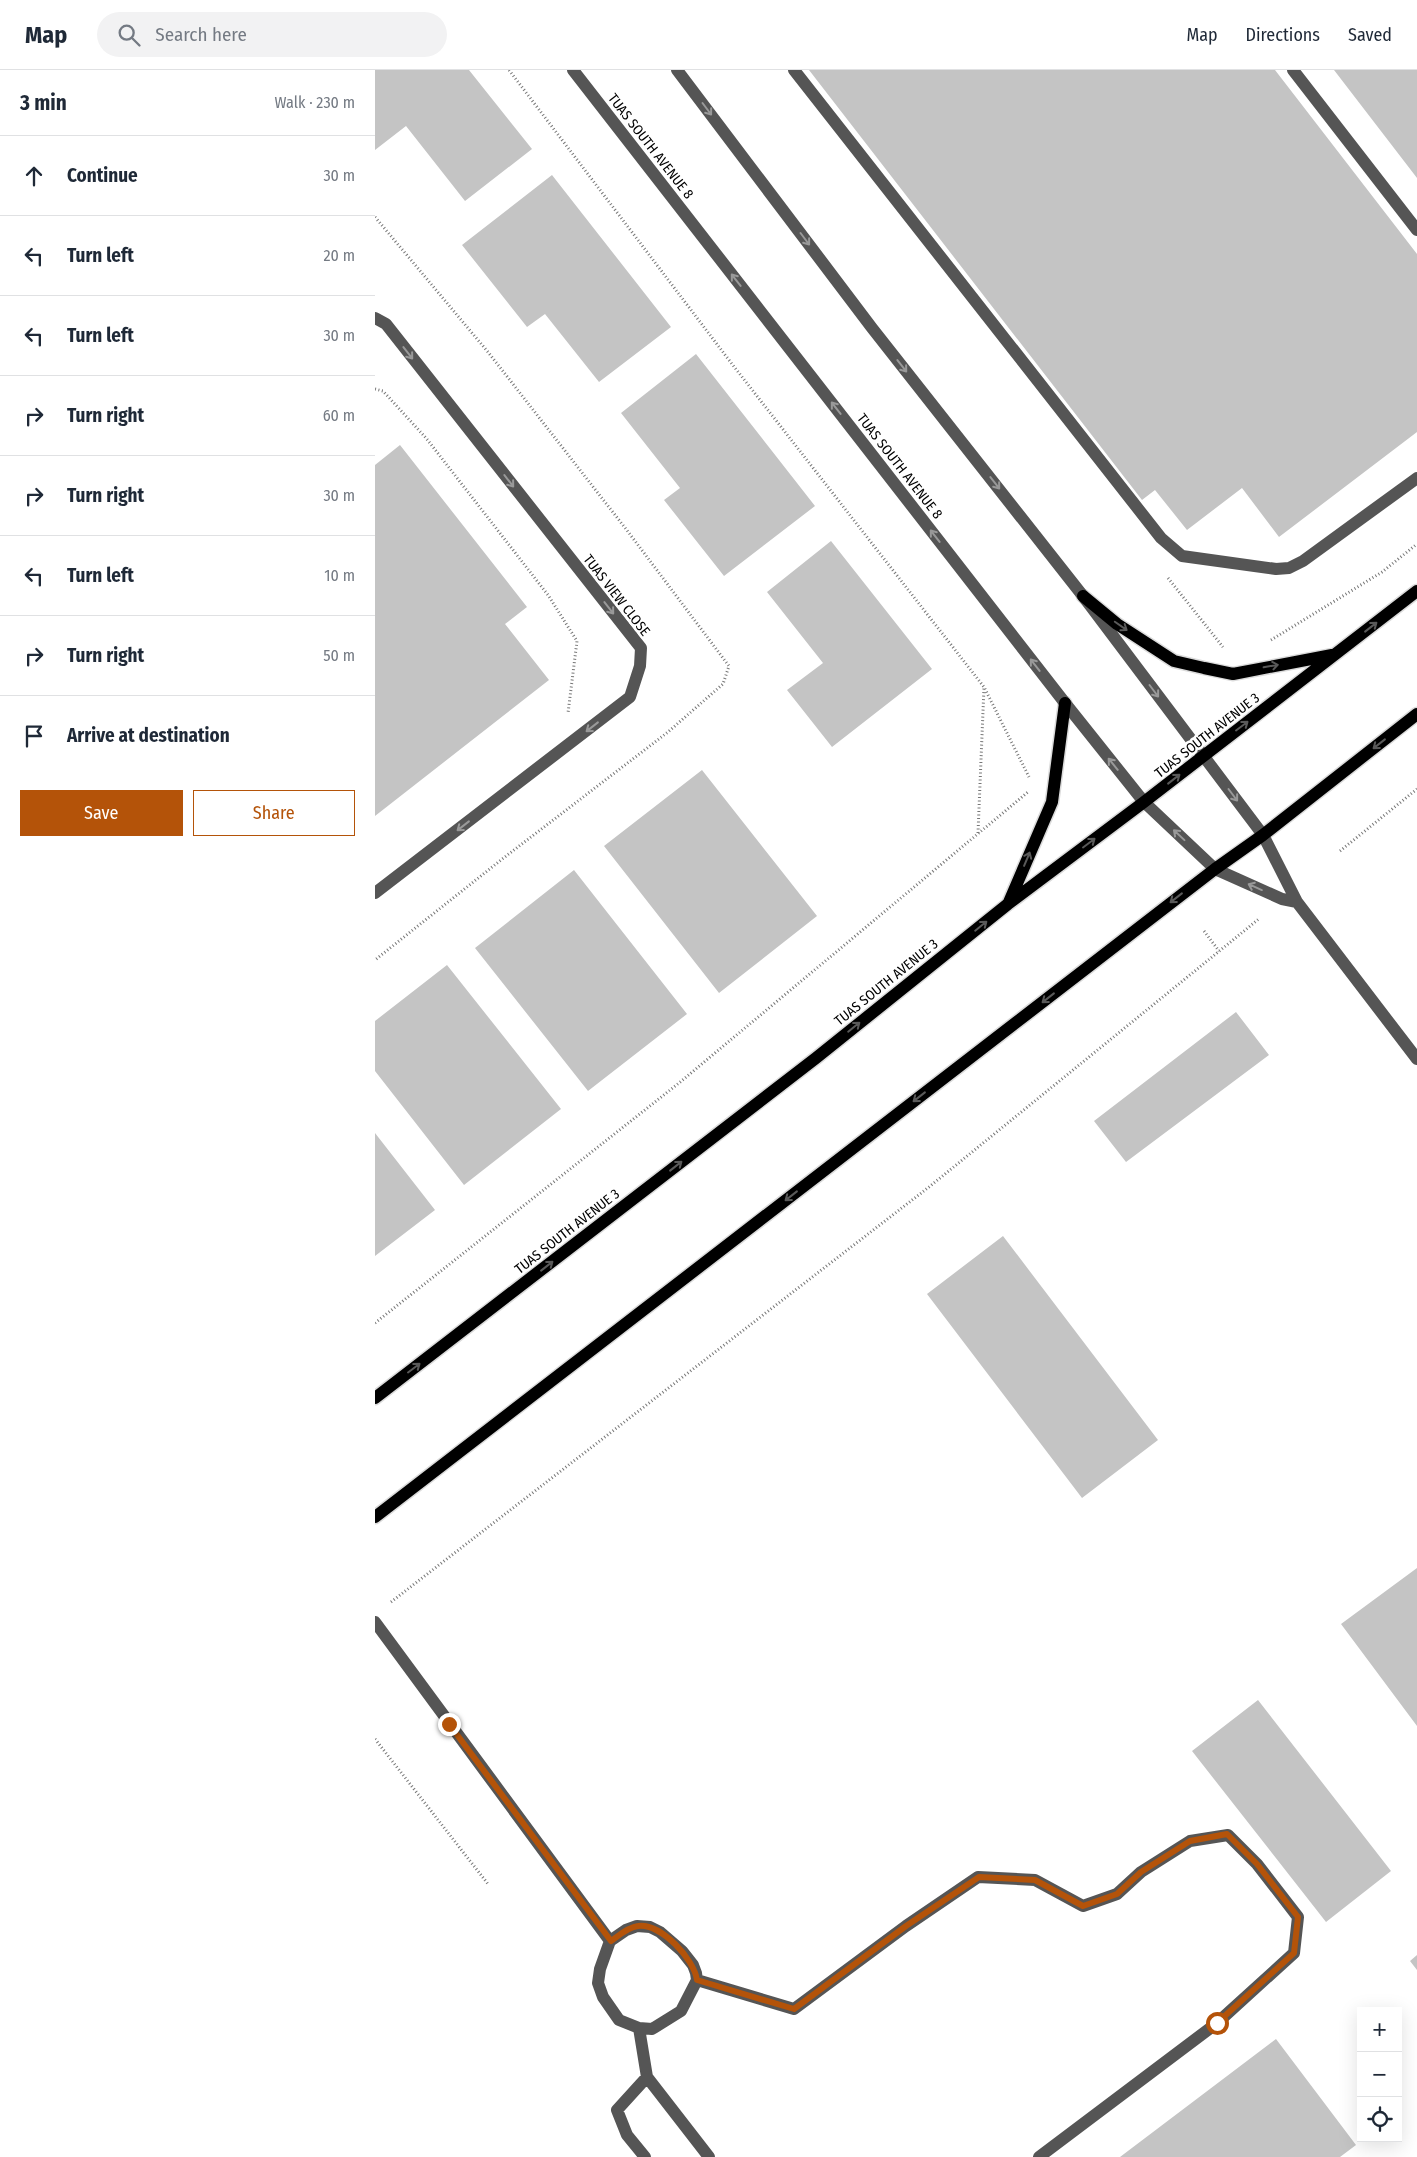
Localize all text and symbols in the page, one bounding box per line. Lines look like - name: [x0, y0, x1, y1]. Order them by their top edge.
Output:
- search box: [97, 12, 447, 57]
- text: Map: [25, 21, 67, 49]
- icon: search: [115, 21, 143, 49]
- text: Search here: [155, 23, 247, 46]
- text: Map: [1186, 24, 1218, 46]
- text: Directions: [1246, 24, 1320, 46]
- text: Saved: [1348, 24, 1392, 46]
- text: 3 min: [20, 90, 67, 116]
- street label: TUAS SOUTH AVENUE 8: [604, 90, 697, 202]
- text: Walk · 230 m: [275, 93, 355, 112]
- one-way arrow: [702, 102, 712, 116]
- icon: ahead: [20, 162, 48, 190]
- text: Continue: [67, 164, 138, 187]
- text: 30 m: [323, 166, 355, 185]
- one-way arrow: [799, 232, 810, 245]
- icon: left: [20, 242, 48, 270]
- text: Turn left: [67, 244, 134, 267]
- text: 20 m: [324, 246, 355, 265]
- one-way arrow: [731, 273, 741, 287]
- icon: left: [20, 322, 48, 350]
- text: Turn left: [67, 324, 134, 347]
- text: 30 m: [323, 326, 355, 345]
- one-way arrow: [403, 346, 413, 360]
- one-way arrow: [897, 359, 908, 372]
- icon: right: [20, 402, 48, 430]
- one-way arrow: [830, 402, 841, 415]
- text: Turn right: [67, 404, 144, 427]
- text: 60 m: [323, 406, 355, 425]
- street label: TUAS SOUTH AVENUE 8: [853, 410, 946, 522]
- one-way arrow: [503, 474, 514, 487]
- one-way arrow: [989, 476, 1000, 489]
- icon: right: [20, 482, 48, 510]
- text: Turn right: [67, 484, 144, 507]
- text: 30 m: [323, 486, 355, 505]
- one-way arrow: [930, 530, 941, 543]
- street label: TUAS VIEW CLOSE: [580, 551, 654, 640]
- icon: left: [20, 562, 48, 590]
- text: Turn left: [67, 564, 134, 587]
- text: 10 m: [324, 566, 355, 585]
- one-way arrow: [604, 601, 614, 615]
- one-way arrow: [1114, 621, 1128, 631]
- one-way arrow: [1364, 622, 1378, 632]
- icon: right: [20, 642, 48, 670]
- text: Turn right: [67, 644, 144, 667]
- text: 50 m: [323, 646, 355, 665]
- one-way arrow: [1029, 659, 1040, 672]
- one-way arrow: [1263, 660, 1279, 670]
- one-way arrow: [1149, 684, 1160, 697]
- street label: TUAS SOUTH AVENUE 3: [1152, 689, 1263, 782]
- one-way arrow: [586, 721, 599, 732]
- one-way arrow: [1235, 721, 1248, 732]
- icon: arrive: [20, 722, 48, 750]
- text: Arrive at destination: [67, 724, 230, 747]
- one-way arrow: [1373, 739, 1386, 750]
- one-way arrow: [1108, 758, 1119, 771]
- one-way arrow: [1167, 774, 1180, 785]
- one-way arrow: [1227, 788, 1238, 801]
- button: Save: [20, 790, 183, 836]
- button: Share: [193, 790, 355, 836]
- one-way arrow: [457, 820, 470, 831]
- one-way arrow: [1173, 829, 1186, 841]
- one-way arrow: [1082, 838, 1096, 848]
- one-way arrow: [1022, 852, 1032, 867]
- one-way arrow: [1248, 882, 1263, 891]
- one-way arrow: [1170, 893, 1183, 904]
- one-way arrow: [974, 920, 987, 931]
- street label: TUAS SOUTH AVENUE 3: [831, 935, 941, 1029]
- one-way arrow: [1042, 992, 1055, 1003]
- one-way arrow: [847, 1022, 860, 1033]
- one-way arrow: [912, 1092, 926, 1102]
- one-way arrow: [669, 1161, 682, 1172]
- street label: TUAS SOUTH AVENUE 3: [512, 1185, 623, 1278]
- one-way arrow: [784, 1191, 797, 1202]
- one-way arrow: [540, 1260, 553, 1271]
- one-way arrow: [407, 1363, 420, 1374]
- route end: [438, 1713, 461, 1736]
- map controls: [1357, 2007, 1402, 2142]
- button: +: [1357, 2007, 1402, 2052]
- route start: [1206, 2012, 1229, 2035]
- button: −: [1357, 2052, 1402, 2097]
- button: locate: [1357, 2097, 1402, 2142]

